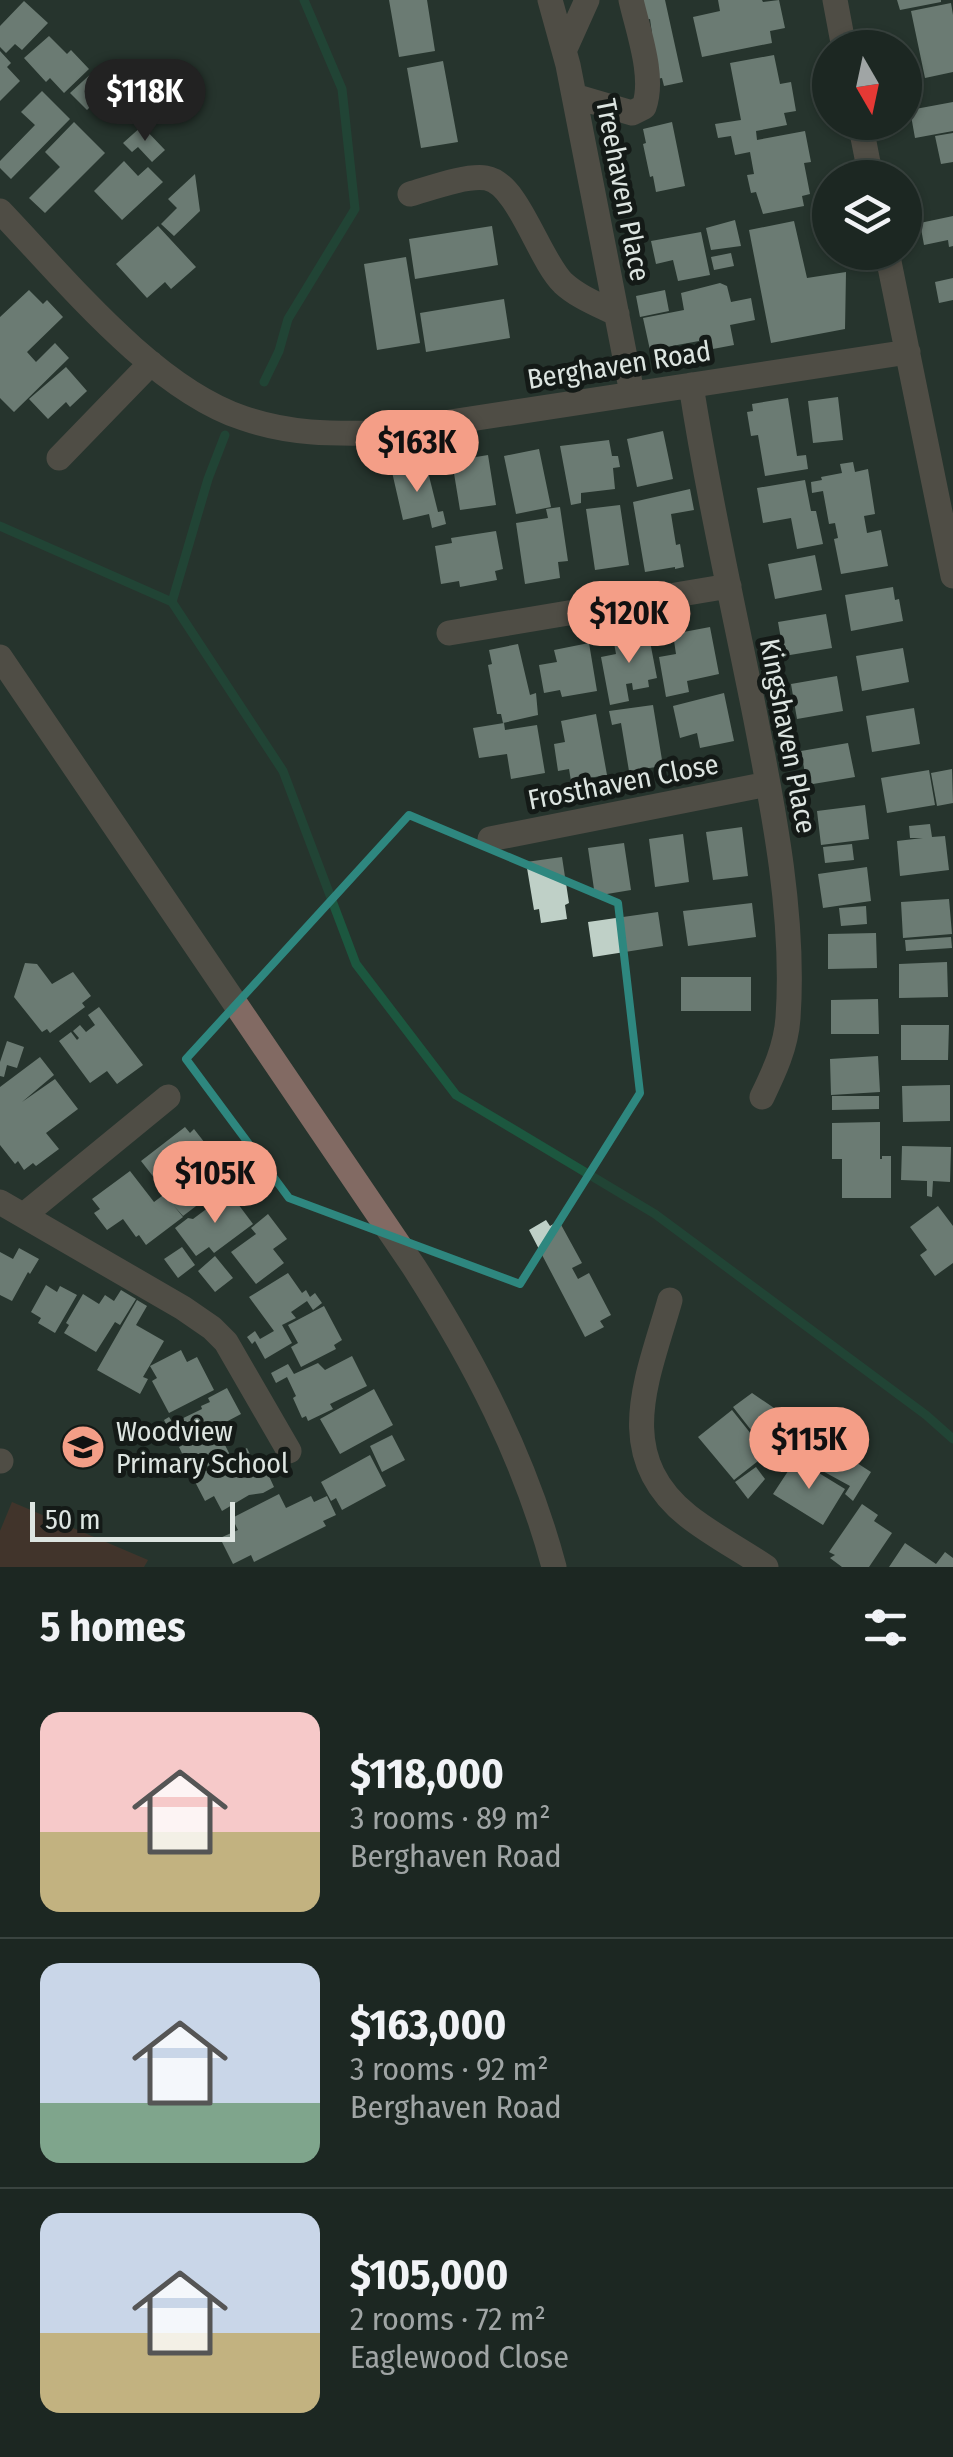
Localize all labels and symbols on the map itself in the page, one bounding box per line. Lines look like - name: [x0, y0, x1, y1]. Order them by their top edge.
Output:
- north arrow: [812, 30, 922, 140]
- pin: $118K: [75, 59, 215, 144]
- street label: Treehaven Place: [589, 96, 657, 284]
- street label: Berghaven Road: [525, 334, 713, 396]
- pin: $163K: [347, 410, 487, 495]
- pin: $120K: [559, 581, 699, 666]
- street label: Kingshaven Place: [753, 636, 823, 836]
- street label: Frosthaven Close: [525, 747, 721, 817]
- pin: $105K: [145, 1141, 285, 1226]
- pin: $115K: [739, 1407, 879, 1492]
- place label: Woodview Primary School: [116, 1415, 288, 1480]
- school or university icon: Woodview Primary School: [60, 1424, 106, 1470]
- scale bar: [30, 1497, 235, 1542]

